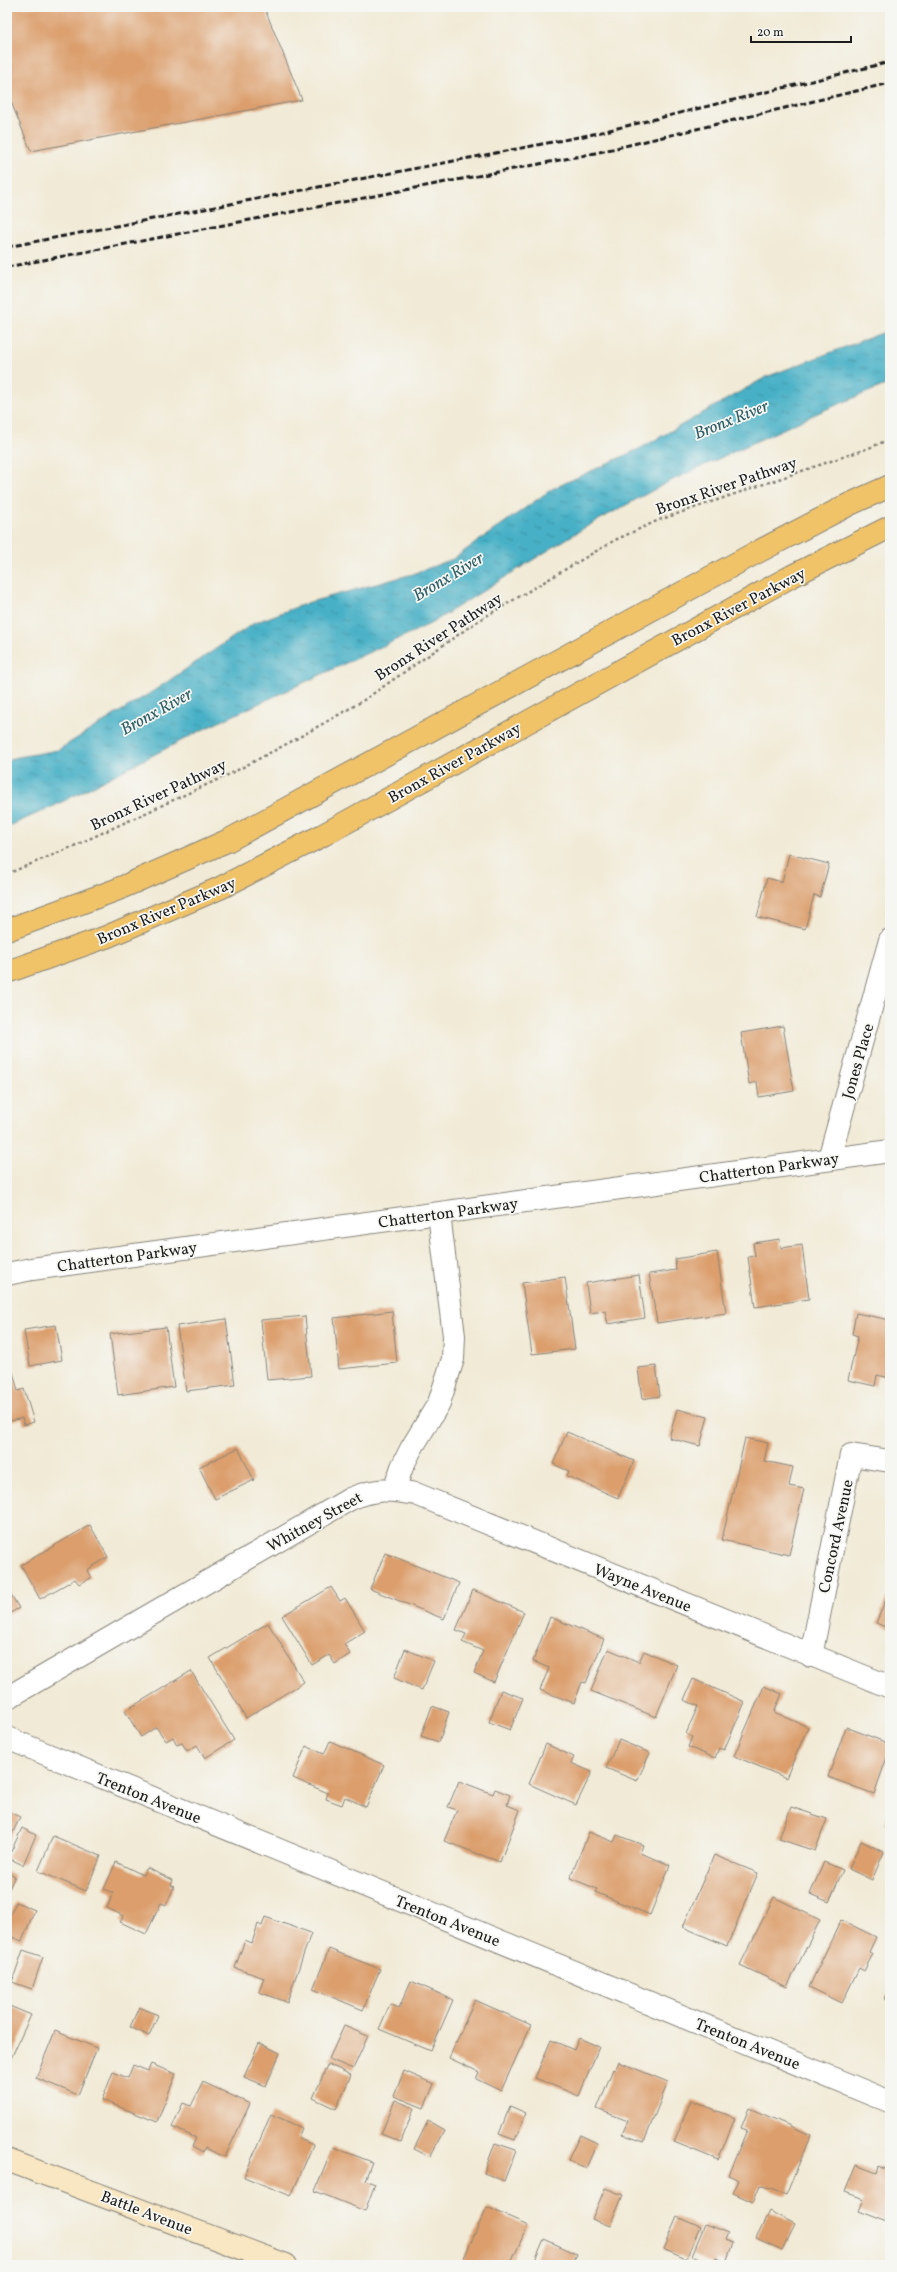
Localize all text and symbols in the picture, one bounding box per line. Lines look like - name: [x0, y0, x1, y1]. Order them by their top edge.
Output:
- scale bar: [751, 18, 851, 44]
- text: 20 m: [757, 25, 784, 41]
- water label: Bronx River: [691, 395, 773, 446]
- street label: Bronx River Pathway: [653, 452, 800, 521]
- water label: Bronx River: [409, 547, 489, 607]
- street label: Bronx River Parkway: [668, 563, 810, 652]
- street label: Bronx River Pathway: [371, 588, 507, 687]
- water label: Bronx River: [117, 683, 197, 741]
- street label: Bronx River Parkway: [384, 718, 526, 809]
- street label: Bronx River Pathway: [87, 754, 231, 837]
- street label: Bronx River Parkway: [94, 872, 240, 951]
- street label: Jones Place: [838, 1021, 880, 1102]
- street label: Chatterton Parkway: [698, 1148, 841, 1190]
- street label: Chatterton Parkway: [377, 1193, 520, 1235]
- street label: Chatterton Parkway: [56, 1237, 199, 1279]
- street label: Concord Avenue: [814, 1478, 860, 1595]
- street label: Whitney Street: [263, 1487, 367, 1558]
- street label: Wayne Avenue: [590, 1559, 694, 1618]
- street label: Trenton Avenue: [92, 1768, 204, 1830]
- street label: Trenton Avenue: [391, 1891, 503, 1953]
- street label: Trenton Avenue: [691, 2014, 803, 2076]
- street label: Battle Avenue: [97, 2186, 195, 2241]

